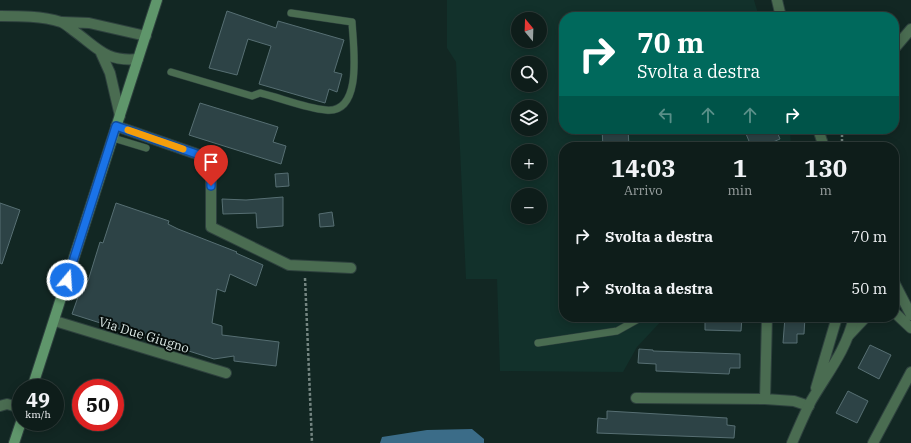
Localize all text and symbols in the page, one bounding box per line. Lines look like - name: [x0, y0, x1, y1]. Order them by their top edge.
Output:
- north arrow: [511, 12, 547, 48]
- map controls: [511, 12, 547, 224]
- text: 70 m: [637, 24, 704, 61]
- icon: right: [571, 28, 623, 80]
- button: search: [511, 56, 547, 92]
- text: Svolta a destra: [637, 60, 760, 83]
- button: layers: [511, 100, 547, 136]
- icon: left: [655, 104, 677, 126]
- icon: ahead: [697, 104, 719, 126]
- icon: ahead: [739, 104, 761, 126]
- icon: right: [781, 104, 803, 126]
- button: +: [511, 144, 547, 180]
- pin: [194, 145, 228, 186]
- icon: arrive: [200, 151, 222, 173]
- text: 14:03: [611, 152, 676, 184]
- text: 1: [733, 152, 747, 184]
- text: 130: [804, 152, 847, 184]
- text: Arrivo: [624, 182, 663, 199]
- text: min: [727, 182, 752, 199]
- text: m: [819, 182, 832, 199]
- button: −: [511, 188, 547, 224]
- icon: right: [571, 225, 593, 247]
- text: Svolta a destra: [605, 227, 713, 246]
- text: 70 m: [851, 227, 887, 246]
- position arrow: [46, 259, 88, 301]
- icon: right: [571, 277, 593, 299]
- text: Svolta a destra: [605, 279, 713, 298]
- text: 50 m: [851, 279, 887, 298]
- street label: Via Due Giugno: [97, 313, 191, 357]
- speed limit sign: 50: [72, 379, 124, 431]
- text: 49: [26, 386, 50, 413]
- text: km/h: [25, 408, 51, 421]

